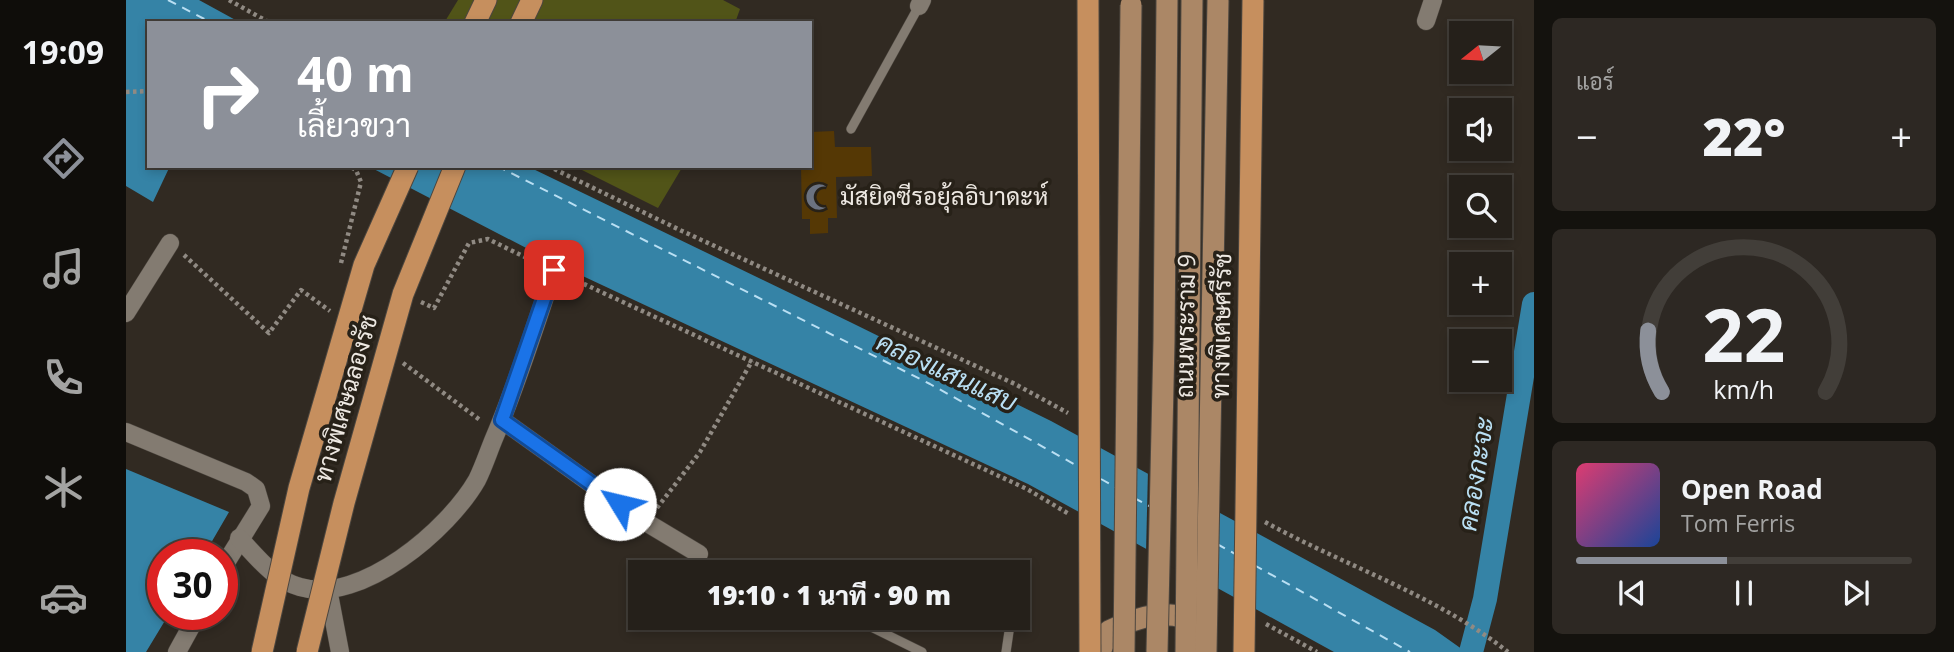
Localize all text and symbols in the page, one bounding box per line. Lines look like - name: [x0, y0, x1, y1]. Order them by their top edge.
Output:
- north arrow: [1449, 21, 1512, 84]
- map controls: [1449, 21, 1512, 392]
- text: 19:09: [22, 30, 104, 73]
- text: 40 m: [297, 40, 414, 106]
- icon: right: [182, 49, 273, 140]
- text: แอร์: [1576, 65, 1614, 97]
- button: sound: [1449, 98, 1512, 161]
- text: 22°: [1703, 100, 1785, 171]
- text: เลี้ยวขวา: [297, 103, 411, 146]
- text: −: [1576, 110, 1598, 162]
- text: +: [1890, 110, 1912, 162]
- icon: directions: [39, 134, 88, 183]
- button: search: [1449, 175, 1512, 238]
- place label: มัสยิดซีรอยุ้ลอิบาดะห์: [840, 179, 1048, 213]
- mosque icon: มัสยิดซีรอยุ้ลอิบาดะห์: [804, 182, 834, 212]
- pin: [524, 240, 584, 300]
- icon: music: [39, 244, 88, 293]
- icon: arrive: [535, 251, 573, 289]
- button: +: [1449, 252, 1512, 315]
- street label: ทางพิเศษศรีรัช: [1203, 253, 1238, 399]
- street label: ถนนพระราม 9: [1167, 254, 1202, 398]
- text: 22: [1702, 284, 1786, 383]
- street label: ทางพิเศษฉลองรัช: [305, 311, 384, 486]
- water label: คลองแสนแสบ: [871, 323, 1024, 419]
- button: −: [1449, 329, 1512, 392]
- icon: phone: [39, 353, 88, 402]
- text: km/h: [1714, 372, 1774, 406]
- water label: คลองกะจะ: [1448, 414, 1502, 533]
- icon: climate: [39, 463, 88, 512]
- position arrow: [583, 467, 657, 541]
- text: Open Road: [1681, 471, 1823, 507]
- text: Tom Ferris: [1681, 507, 1795, 539]
- speed limit sign: 30: [147, 539, 238, 630]
- icon: car: [39, 573, 88, 622]
- icon: previous: [1613, 574, 1651, 612]
- icon: pause: [1725, 574, 1763, 612]
- icon: next: [1837, 574, 1875, 612]
- text: 19:10 · 1 นาที · 90 m: [707, 577, 951, 613]

